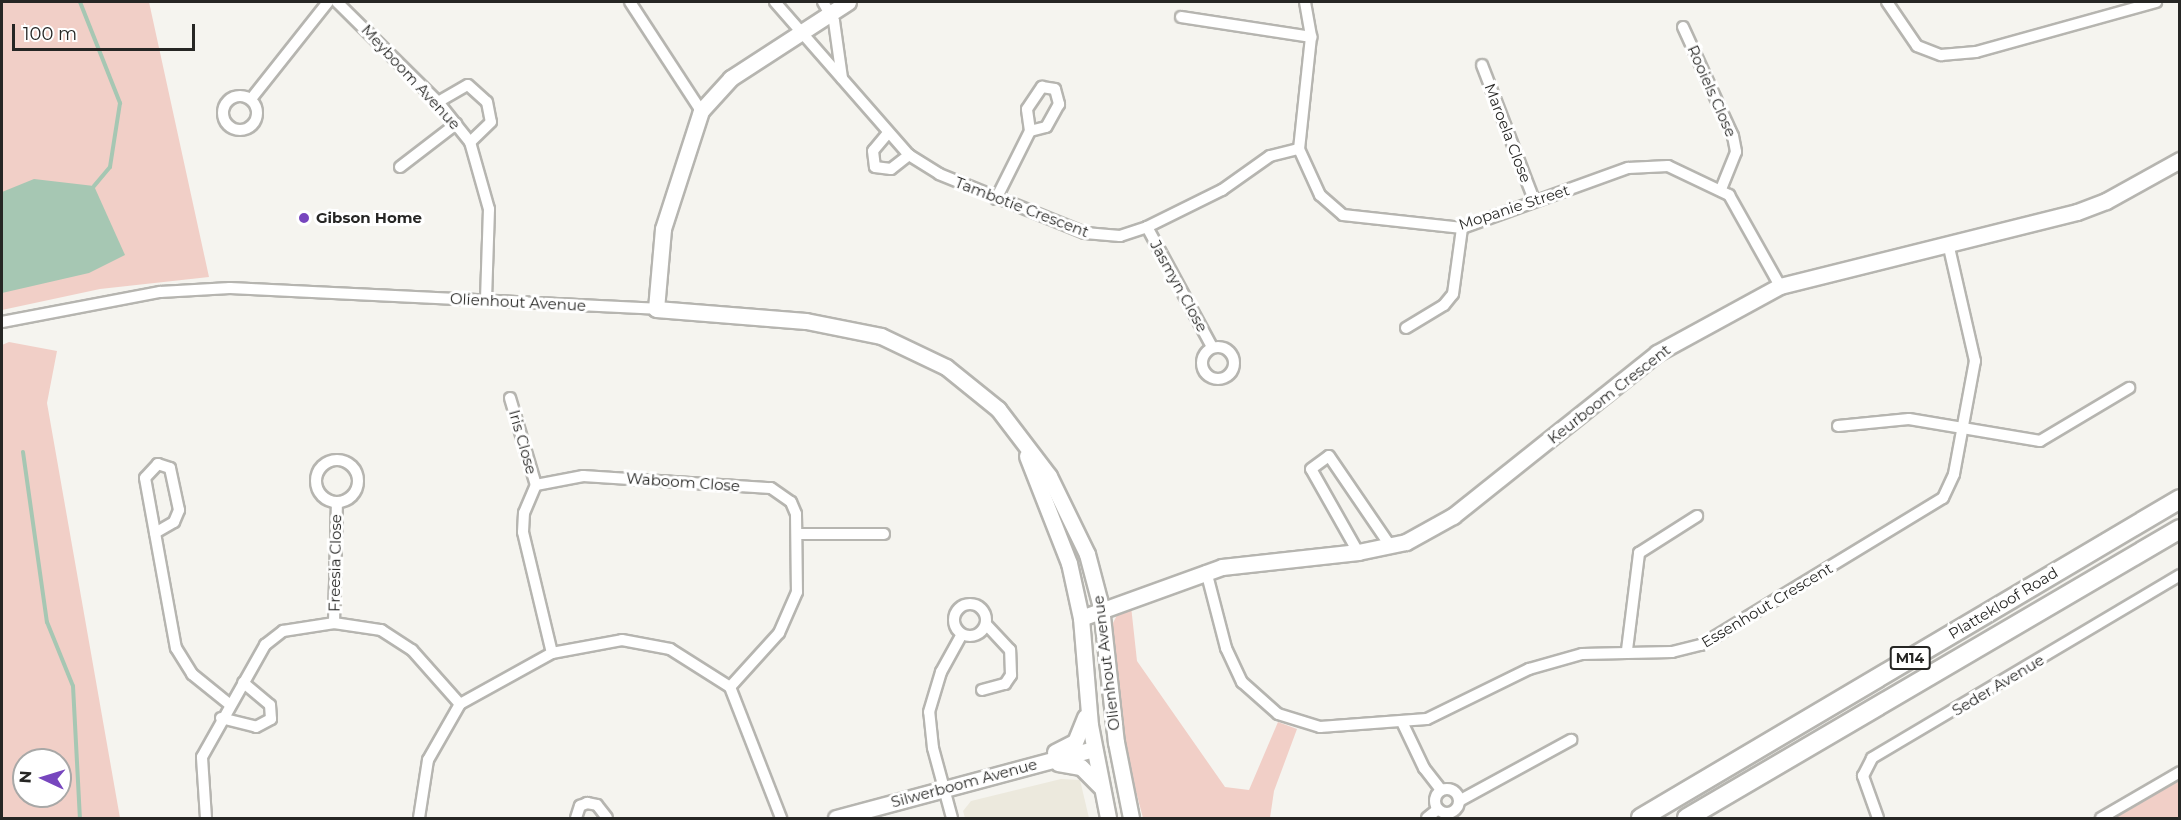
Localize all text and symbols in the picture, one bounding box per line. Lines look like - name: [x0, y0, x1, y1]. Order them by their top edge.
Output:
- scale bar: [15, 12, 198, 50]
- street label: Meyboom Avenue: [358, 21, 464, 133]
- text: 100 m: [23, 23, 77, 45]
- street label: Rooiels Close: [1684, 42, 1740, 140]
- street label: Maroela Close: [1481, 81, 1535, 185]
- street label: Tambotie Crescent: [952, 173, 1092, 241]
- street label: Mopanie Street: [1456, 181, 1572, 233]
- place label: Gibson Home: [316, 209, 422, 227]
- marker: Gibson Home: [297, 211, 311, 225]
- street label: Jasmyn Close: [1146, 237, 1212, 335]
- street label: Olienhout Avenue: [450, 289, 586, 315]
- street label: Keurboom Crescent: [1544, 341, 1674, 447]
- street label: Iris Close: [505, 408, 541, 476]
- street label: Waboom Close: [626, 469, 740, 495]
- street label: Freesia Close: [325, 514, 345, 612]
- street label: Essenhout Crescent: [1698, 559, 1836, 651]
- street label: Plattekloof Road: [1945, 563, 2061, 643]
- street label: Olienhout Avenue: [1089, 594, 1123, 732]
- road number: M14: [1889, 647, 1931, 669]
- street label: Seder Avenue: [1949, 650, 2047, 720]
- north arrow: [12, 748, 72, 808]
- street label: Silwerboom Avenue: [889, 755, 1039, 811]
- text: N: [16, 770, 35, 784]

